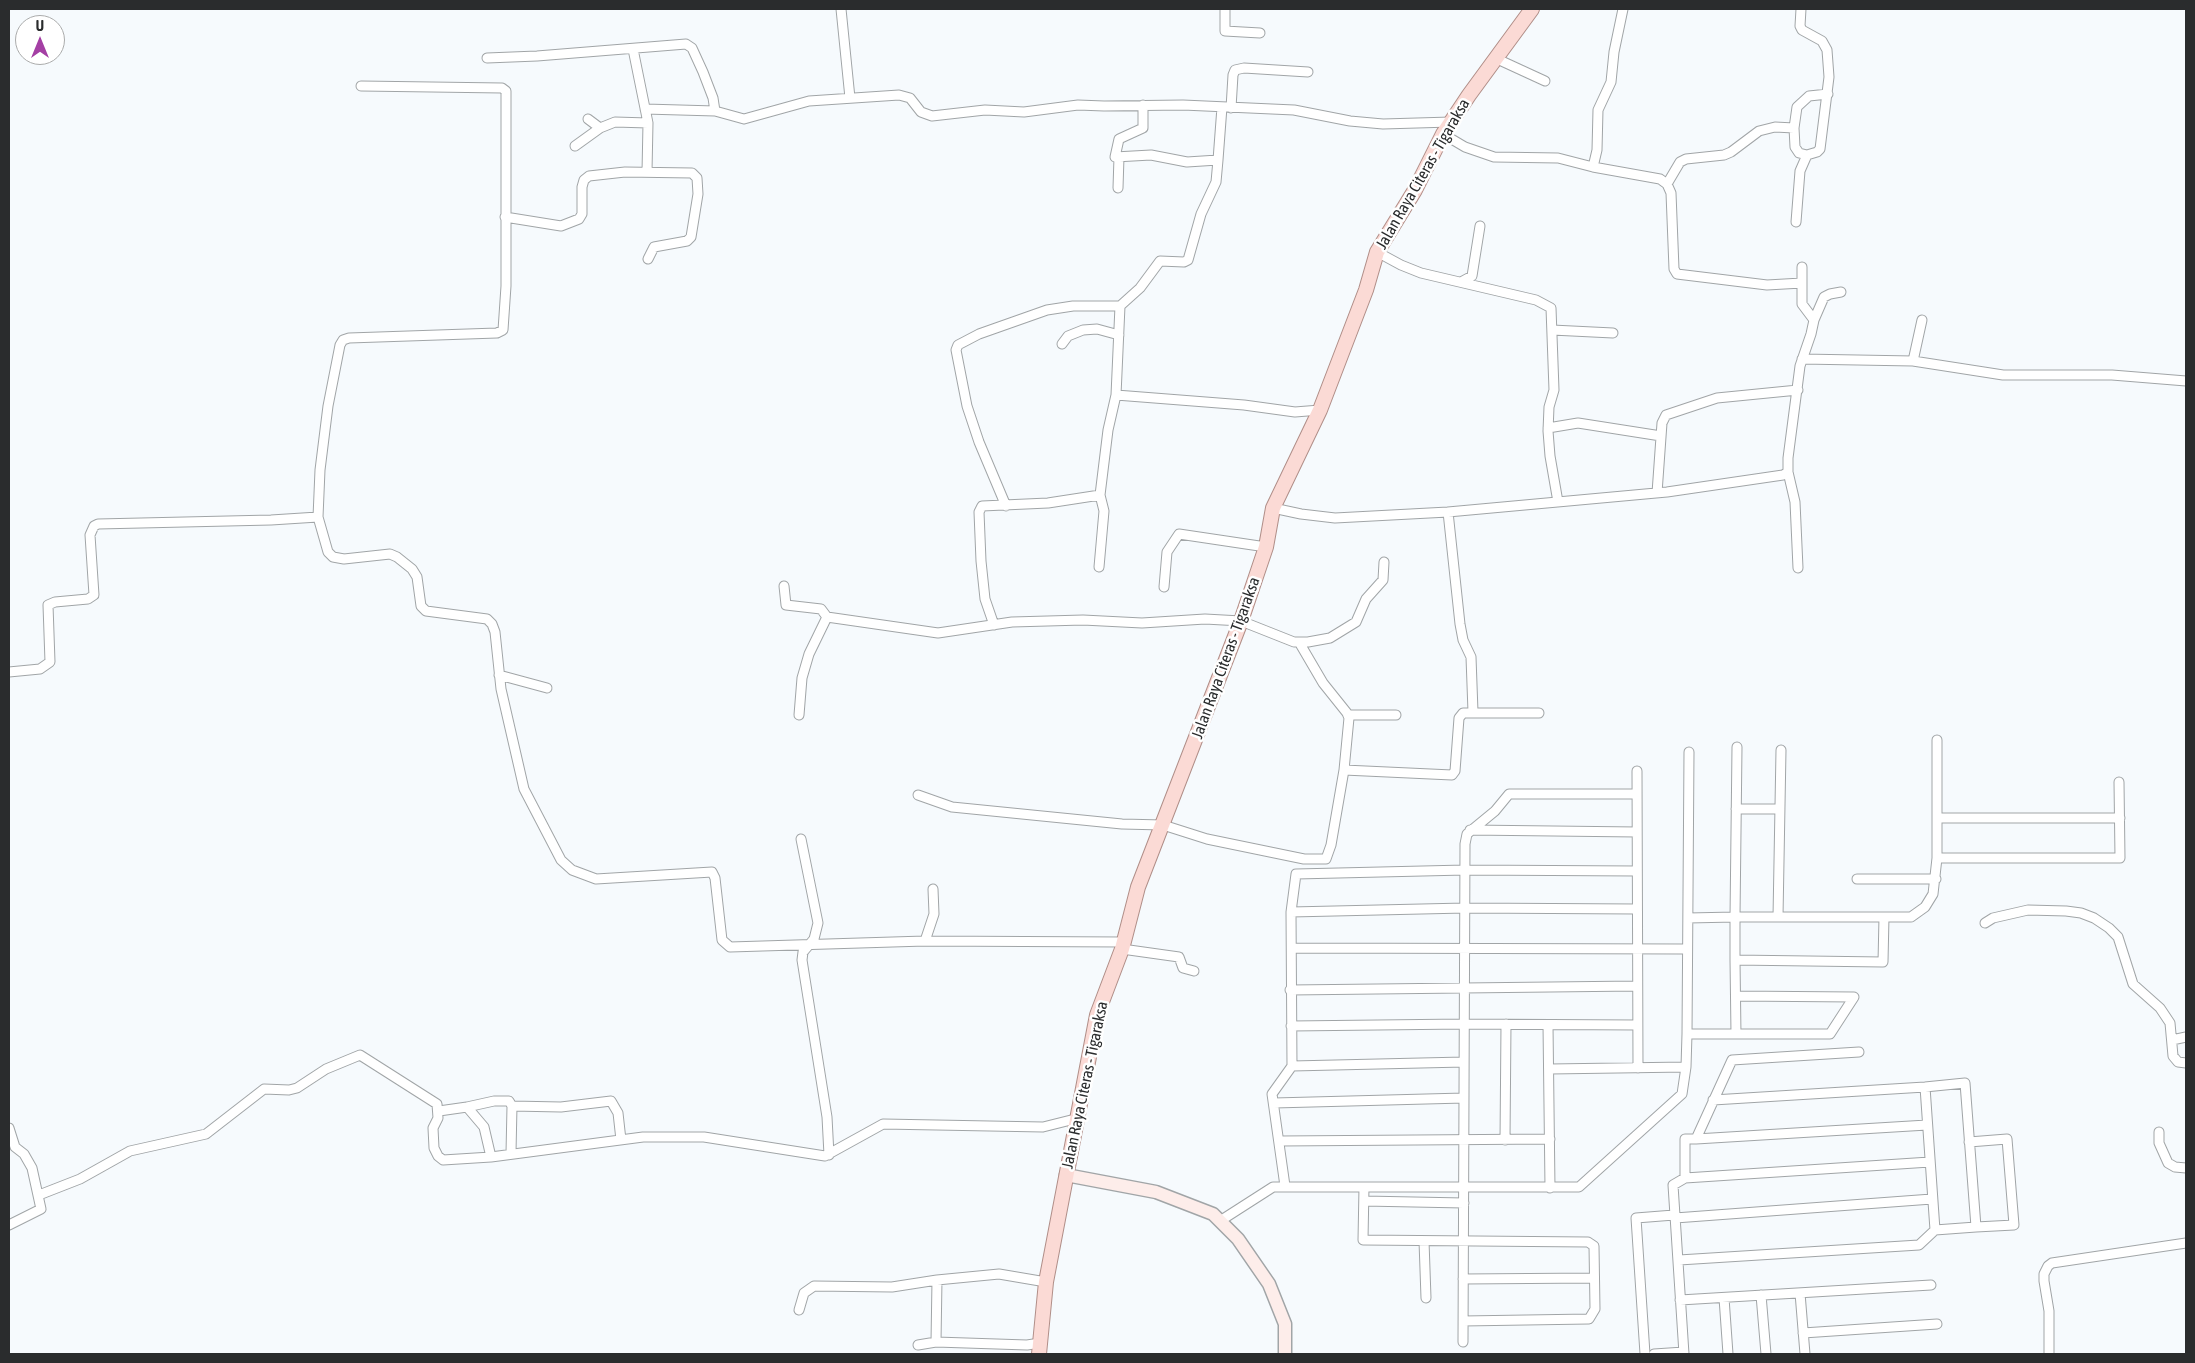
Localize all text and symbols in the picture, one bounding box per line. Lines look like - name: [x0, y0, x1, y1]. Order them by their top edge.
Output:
- north arrow: [15, 15, 65, 65]
- text: U: [36, 18, 44, 34]
- street label: Jalan Raya Citeras - Tigaraksa: [1372, 95, 1474, 253]
- street label: Jalan Raya Citeras - Tigaraksa: [1188, 575, 1264, 741]
- street label: Jalan Raya Citeras - Tigaraksa: [1058, 1000, 1112, 1170]

